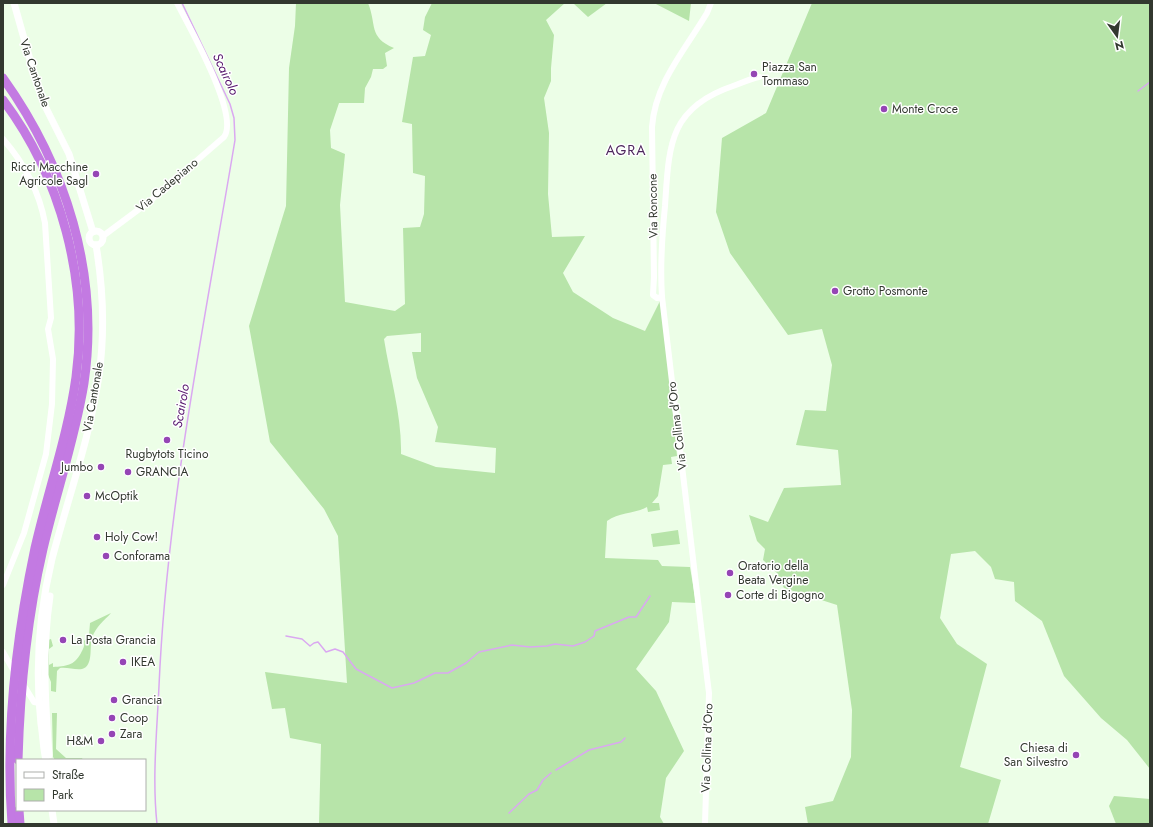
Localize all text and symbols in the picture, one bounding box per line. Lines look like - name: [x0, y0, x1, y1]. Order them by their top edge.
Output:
- north arrow: [1097, 16, 1137, 56]
- street label: Via Cantonale: [15, 36, 55, 110]
- text: N: [1113, 37, 1126, 55]
- water label: Scairolo: [208, 50, 244, 98]
- place label: Piazza San Tommaso: [762, 58, 817, 90]
- marker: Piazza San Tommaso: [749, 69, 759, 79]
- place label: Monte Croce: [892, 100, 958, 118]
- marker: Monte Croce: [879, 104, 889, 114]
- district label: AGRA: [606, 140, 646, 160]
- street label: Via Cadepiano: [132, 153, 202, 216]
- place label: Ricci Macchine Agricole Sagl: [11, 158, 88, 190]
- marker: Ricci Macchine Agricole Sagl: [91, 169, 101, 179]
- street label: Via Roncone: [643, 173, 663, 239]
- place label: Grotto Posmonte: [843, 282, 928, 300]
- marker: Grotto Posmonte: [830, 286, 840, 296]
- street label: Via Cantonale: [78, 360, 108, 434]
- street label: Via Collina d'Oro: [663, 380, 691, 471]
- water label: Scairolo: [168, 382, 194, 429]
- marker: Rugbytots Ticino: [162, 435, 172, 445]
- place label: Rugbytots Ticino: [126, 445, 209, 463]
- place label: Jumbo: [59, 458, 93, 476]
- marker: Jumbo: [96, 462, 106, 472]
- place label: GRANCIA: [136, 463, 188, 481]
- marker: GRANCIA: [123, 467, 133, 477]
- place label: McOptik: [95, 487, 139, 505]
- marker: McOptik: [82, 491, 92, 501]
- place label: Holy Cow!: [105, 528, 158, 546]
- marker: Holy Cow!: [92, 532, 102, 542]
- place label: Conforama: [114, 547, 170, 565]
- marker: Conforama: [101, 551, 111, 561]
- place label: Oratorio della Beata Vergine: [738, 557, 809, 589]
- marker: Oratorio della Beata Vergine: [725, 568, 735, 578]
- place label: Corte di Bigogno: [736, 586, 824, 604]
- marker: Corte di Bigogno: [723, 590, 733, 600]
- place label: La Posta Grancia: [71, 631, 156, 649]
- marker: La Posta Grancia: [58, 635, 68, 645]
- place label: IKEA: [131, 653, 155, 671]
- marker: IKEA: [118, 657, 128, 667]
- place label: Grancia: [122, 691, 162, 709]
- marker: Grancia: [109, 695, 119, 705]
- street label: Via Collina d'Oro: [696, 703, 718, 793]
- place label: Coop: [120, 709, 148, 727]
- marker: Coop: [107, 713, 117, 723]
- place label: Zara: [120, 725, 142, 743]
- marker: Zara: [107, 729, 117, 739]
- place label: H&M: [67, 732, 93, 750]
- marker: H&M: [96, 736, 106, 746]
- place label: Chiesa di San Silvestro: [1004, 739, 1068, 771]
- marker: Chiesa di San Silvestro: [1071, 750, 1081, 760]
- legend: [16, 759, 146, 811]
- text: Straße: [52, 766, 84, 784]
- text: Park: [52, 786, 74, 804]

